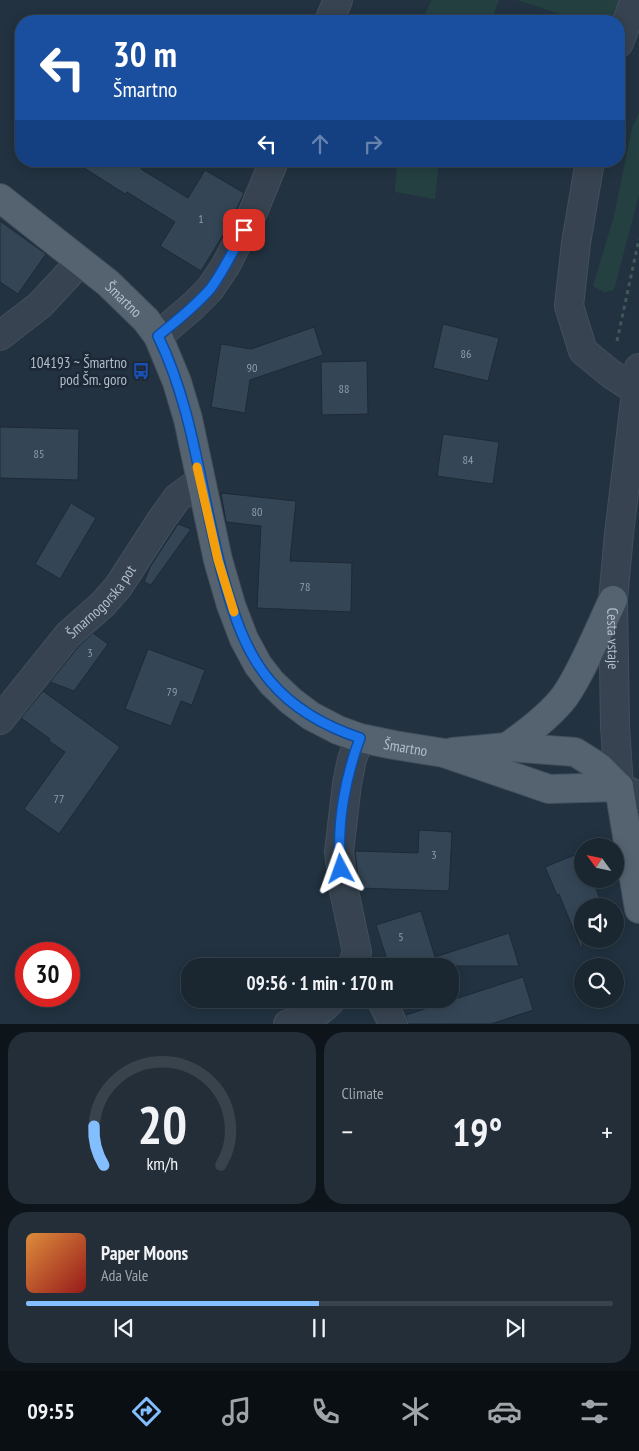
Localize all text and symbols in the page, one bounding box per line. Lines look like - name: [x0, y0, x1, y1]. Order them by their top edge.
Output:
- text: 30 m: [113, 31, 177, 77]
- icon: left: [30, 35, 95, 100]
- text: Šmartno: [113, 75, 177, 103]
- icon: left: [253, 130, 281, 158]
- icon: ahead: [306, 130, 334, 158]
- icon: right: [359, 130, 387, 158]
- pin: [223, 209, 265, 251]
- house number: 1: [198, 211, 204, 226]
- icon: arrive: [230, 216, 258, 244]
- street label: Šmartno: [102, 277, 147, 321]
- house number: 86: [461, 346, 471, 361]
- place label: 104193 ~ Šmartno pod Šm. goro: [30, 353, 127, 389]
- house number: 90: [247, 360, 257, 375]
- bus stop icon: 104193 ~ Šmartno pod Šm. goro: [131, 361, 151, 381]
- house number: 88: [339, 381, 349, 396]
- house number: 85: [34, 446, 44, 461]
- house number: 84: [463, 452, 474, 467]
- house number: 80: [252, 504, 262, 519]
- street label: Šmarnogorska pot: [62, 561, 139, 642]
- house number: 78: [300, 579, 310, 594]
- street label: Cesta vstaje: [604, 608, 624, 669]
- house number: 3: [87, 645, 93, 660]
- house number: 79: [167, 684, 177, 699]
- street label: Šmartno: [382, 734, 429, 760]
- house number: 77: [54, 791, 64, 806]
- north arrow: [574, 838, 624, 888]
- map controls: [574, 838, 624, 1008]
- position arrow: [314, 842, 366, 894]
- house number: 3: [431, 847, 437, 862]
- button: sound: [574, 898, 624, 948]
- house number: 5: [398, 929, 404, 944]
- speed limit sign: 30: [15, 942, 80, 1007]
- button: search: [574, 958, 624, 1008]
- text: 09:56 · 1 min · 170 m: [247, 971, 393, 995]
- text: Climate: [342, 1083, 384, 1103]
- text: 20: [137, 1091, 187, 1158]
- text: 19°: [452, 1107, 502, 1156]
- text: −: [342, 1113, 353, 1150]
- text: +: [601, 1113, 613, 1150]
- text: km/h: [146, 1152, 178, 1175]
- text: Paper Moons: [101, 1241, 188, 1265]
- text: Ada Vale: [101, 1265, 148, 1285]
- icon: previous: [110, 1314, 138, 1342]
- icon: pause: [305, 1314, 333, 1342]
- icon: next: [501, 1314, 529, 1342]
- icon: directions: [129, 1394, 164, 1429]
- icon: music: [219, 1394, 254, 1429]
- icon: phone: [308, 1394, 343, 1429]
- icon: climate: [398, 1394, 433, 1429]
- icon: car: [487, 1394, 522, 1429]
- icon: filters: [577, 1394, 612, 1429]
- text: 09:55: [27, 1397, 75, 1425]

